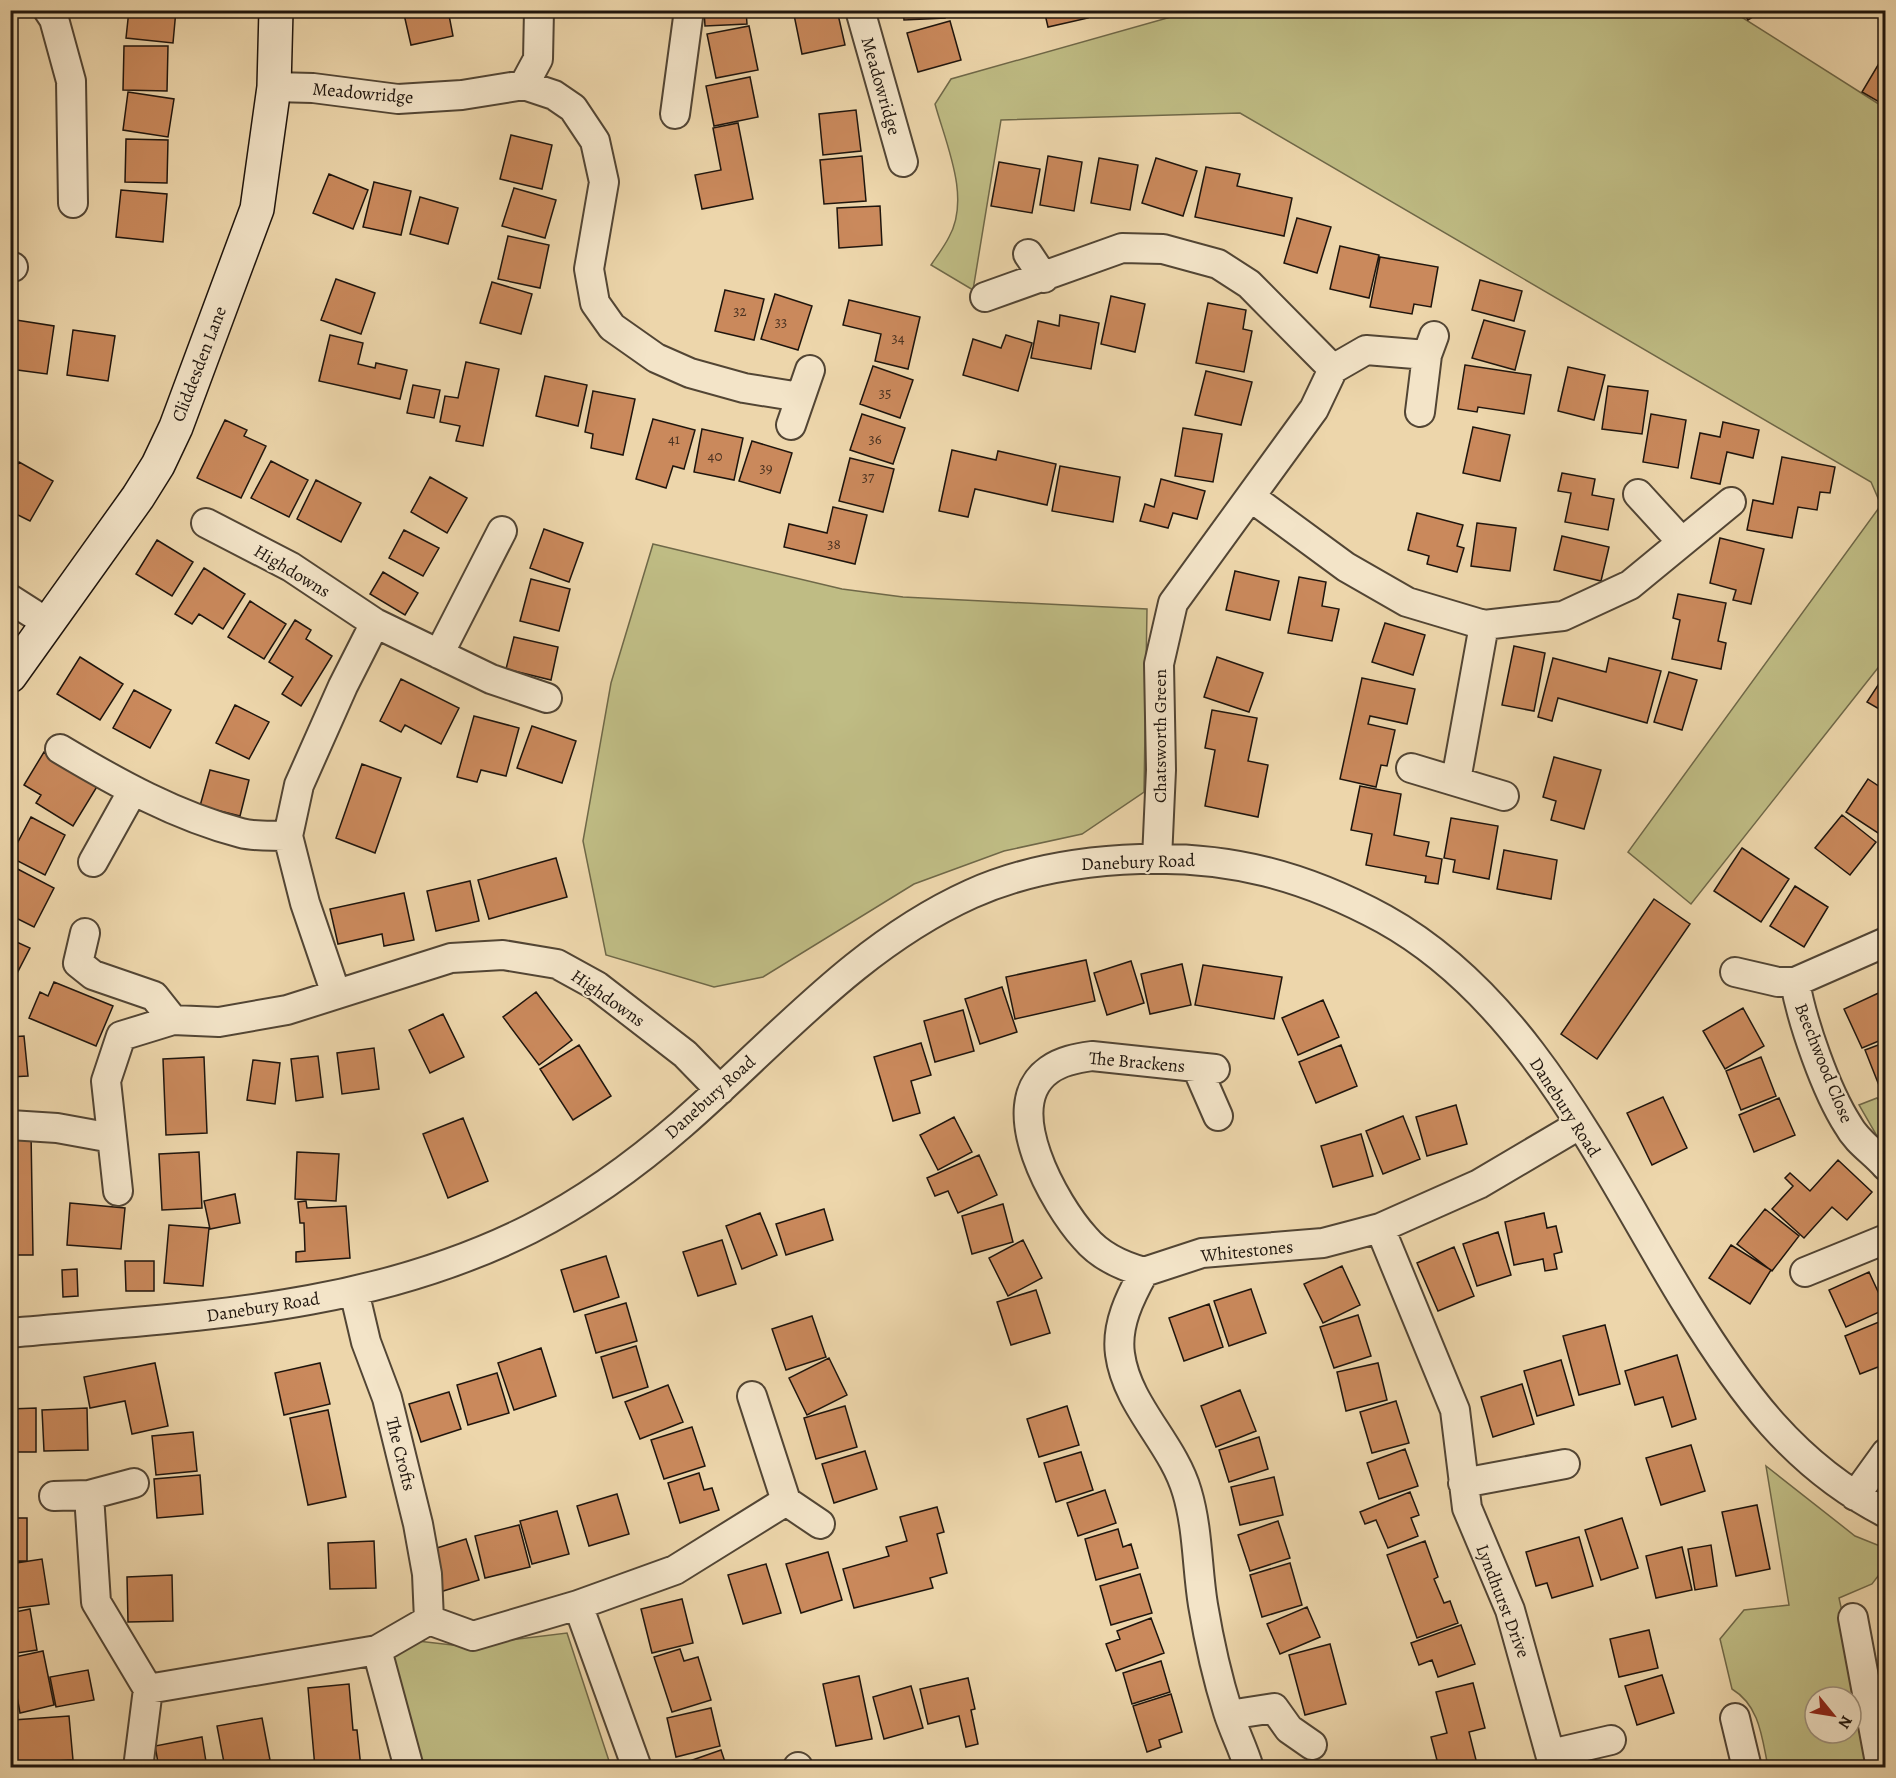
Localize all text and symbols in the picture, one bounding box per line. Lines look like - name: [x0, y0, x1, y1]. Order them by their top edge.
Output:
- street label: Meadowridge: [856, 34, 906, 138]
- street label: Meadowridge: [312, 77, 414, 109]
- house number: 32: [733, 301, 747, 321]
- street label: Cliddesden Lane: [166, 303, 232, 425]
- house number: 33: [775, 312, 787, 332]
- house number: 34: [891, 328, 905, 348]
- house number: 35: [879, 383, 891, 403]
- house number: 41: [668, 429, 680, 449]
- house number: 36: [868, 429, 882, 449]
- house number: 40: [708, 446, 722, 466]
- house number: 39: [759, 458, 773, 478]
- house number: 37: [862, 467, 875, 487]
- house number: 38: [827, 534, 841, 554]
- street label: Highdowns: [249, 539, 335, 603]
- street label: Chatsworth Green: [1148, 669, 1172, 803]
- street label: Danebury Road: [1081, 848, 1196, 876]
- street label: Highdowns: [566, 964, 650, 1032]
- street label: Beechwood Close: [1789, 1000, 1859, 1126]
- street label: The Brackens: [1088, 1046, 1186, 1078]
- street label: Danebury Road: [660, 1050, 761, 1144]
- street label: Danebury Road: [1524, 1053, 1606, 1162]
- street label: Whitestones: [1199, 1234, 1294, 1268]
- street label: Danebury Road: [205, 1286, 322, 1328]
- street label: The Crofts: [380, 1415, 422, 1493]
- street label: Lyndhurst Drive: [1470, 1541, 1536, 1661]
- north arrow: [1803, 1685, 1863, 1745]
- text: N: [1833, 1711, 1858, 1733]

